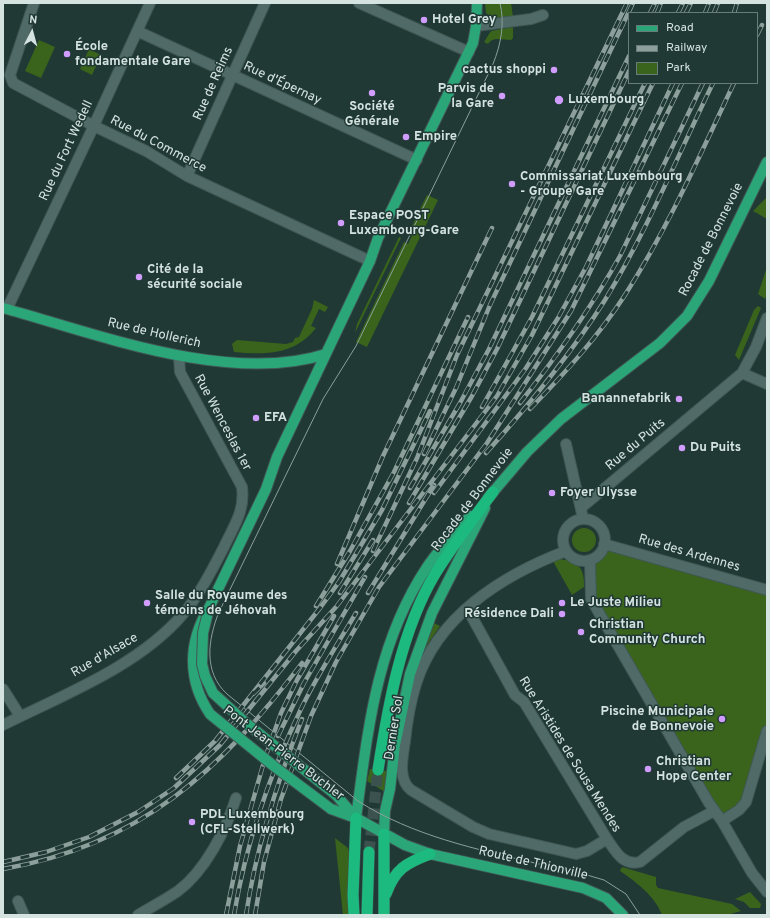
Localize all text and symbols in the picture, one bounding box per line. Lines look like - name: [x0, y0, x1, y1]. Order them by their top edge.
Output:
- north arrow: [12, 12, 52, 52]
- place label: Hotel Grey: [432, 12, 496, 28]
- legend: [628, 12, 758, 84]
- text: N: [29, 13, 38, 27]
- marker: Hotel Grey: [419, 15, 429, 25]
- text: Road: [666, 20, 694, 36]
- place label: École fondamentale Gare: [75, 39, 191, 70]
- text: Railway: [666, 40, 707, 56]
- street label: Rue de Reims: [191, 45, 237, 123]
- marker: École fondamentale Gare: [62, 49, 72, 59]
- street label: Rue d'Épernay: [241, 59, 323, 109]
- text: Park: [666, 60, 691, 76]
- place label: cactus shoppi: [462, 62, 546, 78]
- marker: cactus shoppi: [549, 65, 559, 75]
- place label: Parvis de la Gare: [438, 81, 494, 112]
- marker: Société Générale: [367, 88, 377, 98]
- marker: Parvis de la Gare: [497, 91, 507, 101]
- place label: Luxembourg: [568, 92, 644, 108]
- marker: Luxembourg: [553, 94, 565, 106]
- street label: Rue du Fort Wedell: [37, 98, 97, 204]
- place label: Société Générale: [345, 99, 399, 130]
- street label: Rue du Commerce: [107, 113, 209, 177]
- place label: Empire: [414, 129, 457, 145]
- marker: Empire: [401, 132, 411, 142]
- place label: Commissariat Luxembourg - Groupe Gare: [520, 169, 683, 200]
- marker: Commissariat Luxembourg - Groupe Gare: [507, 179, 517, 189]
- street label: Rocade de Bonnevoie: [677, 181, 747, 299]
- place label: Espace POST Luxembourg-Gare: [349, 208, 459, 239]
- marker: Espace POST Luxembourg-Gare: [336, 218, 346, 228]
- place label: Cité de la sécurité sociale: [147, 262, 242, 293]
- marker: Cité de la sécurité sociale: [134, 272, 144, 282]
- street label: Rue de Hollerich: [106, 316, 202, 352]
- street label: Rue Wenceslas 1er: [190, 372, 254, 474]
- place label: Banannefabrik: [581, 391, 671, 407]
- marker: Banannefabrik: [674, 394, 684, 404]
- place label: EFA: [264, 410, 287, 426]
- marker: EFA: [251, 413, 261, 423]
- street label: Rue du Puits: [603, 416, 669, 474]
- place label: Du Puits: [690, 440, 741, 456]
- marker: Du Puits: [677, 443, 687, 453]
- street label: Rocade de Bonnevoie: [429, 445, 517, 555]
- place label: Foyer Ulysse: [560, 485, 637, 501]
- marker: Foyer Ulysse: [547, 488, 557, 498]
- street label: Rue des Ardennes: [636, 532, 742, 576]
- place label: Salle du Royaume des témoins de Jéhovah: [155, 588, 287, 619]
- place label: Le Juste Milieu: [570, 595, 661, 611]
- marker: Salle du Royaume des témoins de Jéhovah: [142, 598, 152, 608]
- marker: Le Juste Milieu: [557, 598, 567, 608]
- place label: Résidence Dali: [464, 606, 554, 622]
- marker: Résidence Dali: [557, 609, 567, 619]
- place label: Christian Community Church: [589, 617, 705, 648]
- marker: Christian Community Church: [576, 627, 586, 637]
- street label: Rue d'Alsace: [69, 631, 141, 681]
- street label: Rue Aristides de Sousa Mendes: [514, 674, 624, 836]
- street label: Dernier Sol: [382, 695, 408, 761]
- street label: Pont Jean-Pierre Buchler: [219, 703, 347, 805]
- place label: Piscine Municipale de Bonnevoie: [601, 704, 714, 735]
- marker: Piscine Municipale de Bonnevoie: [717, 714, 727, 724]
- place label: Christian Hope Center: [656, 754, 731, 785]
- marker: Christian Hope Center: [643, 764, 653, 774]
- place label: PDL Luxembourg (CFL-Stellwerk): [200, 807, 304, 838]
- marker: PDL Luxembourg (CFL-Stellwerk): [187, 817, 197, 827]
- street label: Route de Thionville: [477, 844, 589, 884]

